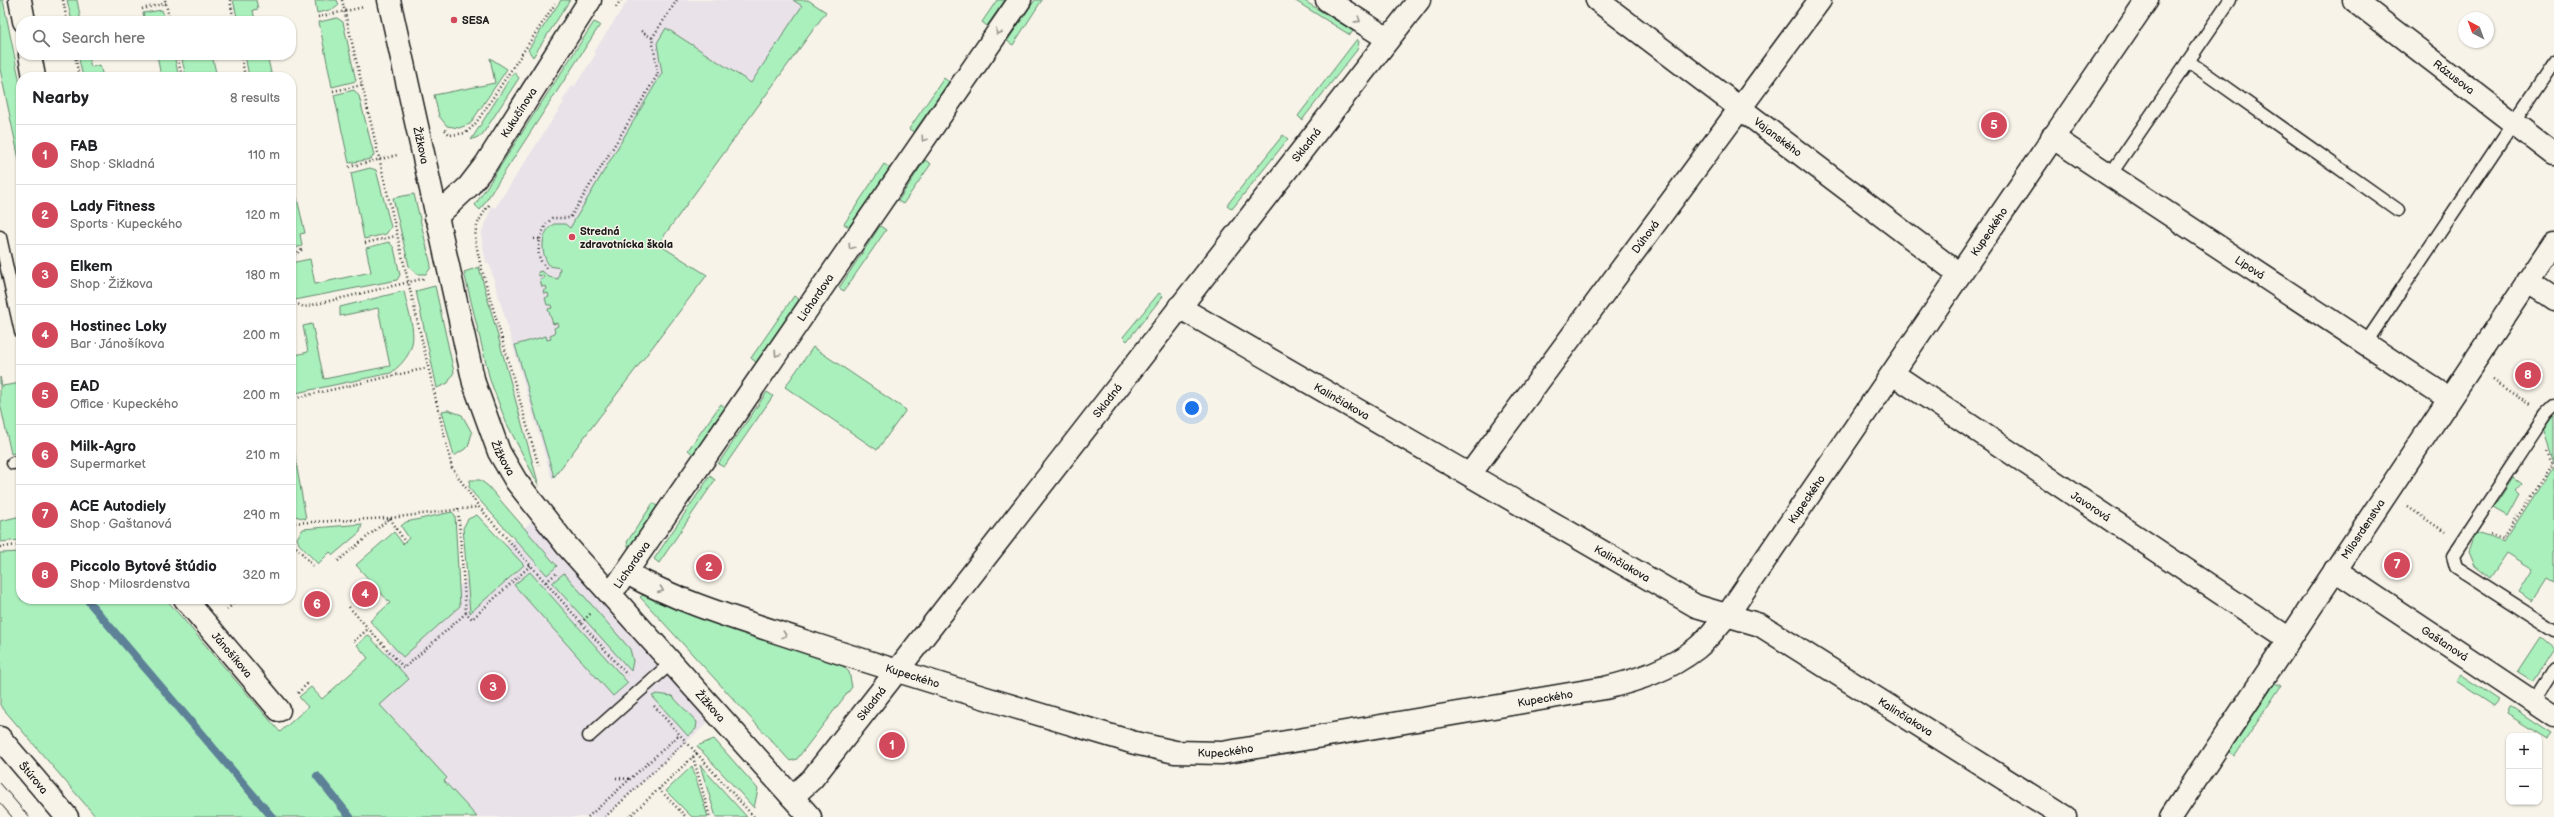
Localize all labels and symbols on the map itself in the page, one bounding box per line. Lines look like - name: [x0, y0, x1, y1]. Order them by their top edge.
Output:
- north arrow: [2458, 12, 2494, 48]
- place label: SESA: [462, 14, 490, 27]
- marker: SESA: [449, 15, 459, 25]
- one-way arrow: [1354, 15, 1361, 22]
- one-way arrow: [995, 28, 1003, 35]
- street label: Rázusova: [2431, 57, 2477, 97]
- street label: Kukučínova: [498, 85, 539, 140]
- pin: 5: [1981, 110, 2007, 140]
- street label: Vajanského: [1751, 115, 1805, 159]
- street label: Žižkova: [411, 124, 432, 165]
- street label: Skladná: [1289, 125, 1324, 164]
- one-way arrow: [922, 135, 929, 142]
- street label: Kupeckého: [1968, 205, 2010, 258]
- street label: Dúhová: [1629, 218, 1662, 256]
- place label: Stredná zdravotnícka škola: [580, 225, 673, 251]
- marker: Stredná zdravotnícka škola: [567, 232, 577, 242]
- one-way arrow: [849, 242, 856, 249]
- street label: Lipová: [2233, 253, 2267, 282]
- street label: Lichardova: [794, 271, 836, 324]
- one-way arrow: [774, 350, 782, 357]
- pin: 8: [2515, 360, 2541, 390]
- street label: Kalinčiakova: [1312, 380, 1372, 422]
- street label: Skladná: [1090, 381, 1125, 420]
- your location: [1182, 398, 1202, 418]
- street label: Žižkova: [489, 438, 518, 478]
- street label: Kupeckého: [1785, 472, 1828, 526]
- street label: Javorová: [2069, 488, 2113, 524]
- street label: Milosrdenstva: [2338, 497, 2387, 561]
- street label: Lichardova: [611, 539, 653, 591]
- street label: Kalinčiakova: [1592, 542, 1652, 584]
- pin: 7: [2384, 550, 2410, 580]
- pin: 2: [696, 552, 722, 582]
- pin: 4: [352, 579, 378, 609]
- one-way arrow: [658, 586, 665, 594]
- pin: 6: [304, 589, 330, 619]
- street label: Gaštanová: [2419, 623, 2471, 664]
- street label: Jánošíkova: [209, 629, 255, 680]
- one-way arrow: [780, 630, 787, 638]
- street label: Kupeckého: [884, 661, 941, 690]
- pin: 3: [480, 672, 506, 702]
- street label: Skladná: [854, 684, 889, 723]
- street label: Žižkova: [693, 686, 728, 724]
- street label: Kupeckého: [1516, 687, 1574, 709]
- street label: Kalinčiakova: [1876, 695, 1935, 739]
- pin: 1: [879, 730, 905, 760]
- street label: Kupeckého: [1198, 741, 1254, 760]
- street label: Štúrova: [16, 758, 51, 796]

